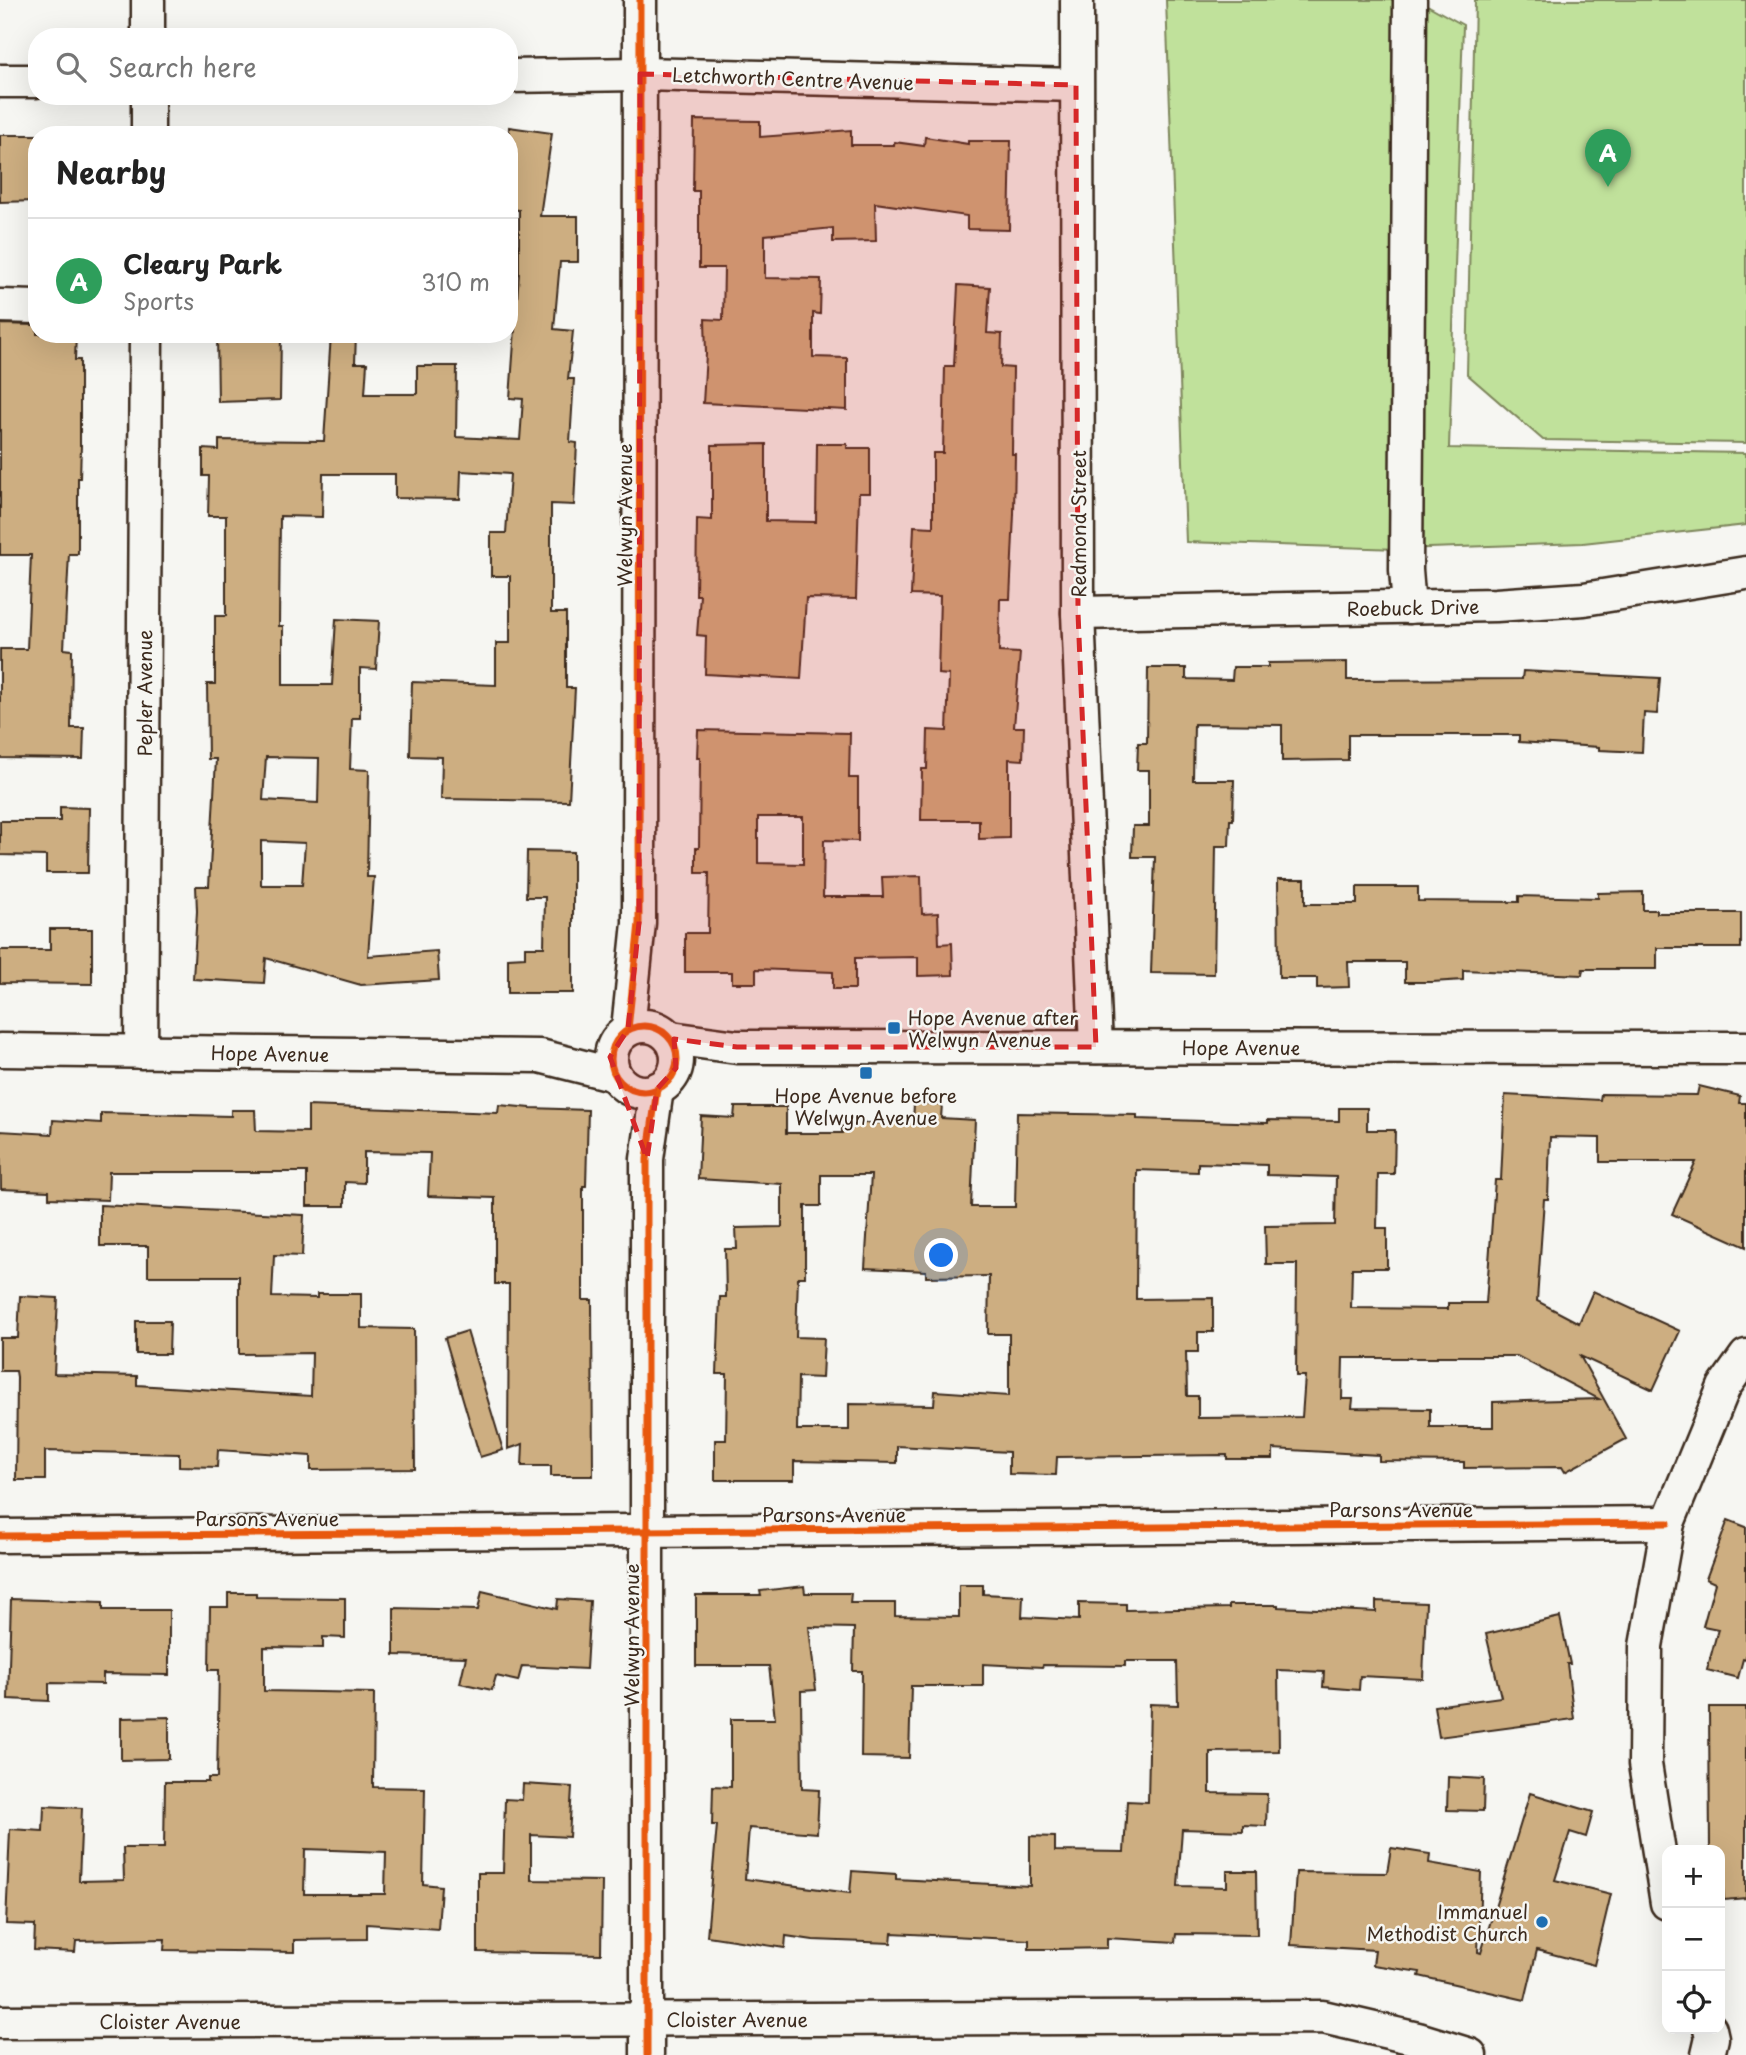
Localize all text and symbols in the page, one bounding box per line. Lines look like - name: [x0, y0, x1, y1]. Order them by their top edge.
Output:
- search box: [28, 28, 518, 105]
- text: Search here: [108, 47, 257, 86]
- icon: search: [52, 48, 90, 86]
- street label: Letchworth Centre Avenue: [672, 60, 914, 96]
- pin: A: [1585, 129, 1631, 187]
- text: Nearby: [56, 149, 166, 194]
- text: Cleary Park: [123, 244, 282, 283]
- text: A: [70, 264, 88, 299]
- text: 310 m: [421, 264, 490, 299]
- text: Sports: [123, 283, 194, 318]
- street label: Welwyn Avenue: [610, 443, 638, 587]
- street label: Redmond Street: [1064, 450, 1092, 598]
- street label: Roebuck Drive: [1346, 592, 1480, 622]
- street label: Pepler Avenue: [130, 630, 158, 756]
- place label: Hope Avenue after Welwyn Avenue: [908, 1003, 1078, 1053]
- marker: Hope Avenue after Welwyn Avenue: [886, 1020, 902, 1036]
- street label: Hope Avenue: [1182, 1033, 1300, 1061]
- street label: Hope Avenue: [211, 1038, 329, 1068]
- marker: Hope Avenue before Welwyn Avenue: [858, 1065, 874, 1081]
- place label: Hope Avenue before Welwyn Avenue: [775, 1081, 957, 1131]
- your location: [924, 1238, 958, 1272]
- street label: Parsons Avenue: [1329, 1495, 1473, 1523]
- street label: Parsons Avenue: [762, 1500, 906, 1528]
- street label: Parsons Avenue: [195, 1504, 339, 1532]
- street label: Welwyn Avenue: [617, 1563, 645, 1707]
- map controls: [1662, 1845, 1725, 2034]
- button: +: [1662, 1845, 1725, 1908]
- place label: Immanuel Methodist Church: [1366, 1897, 1528, 1947]
- button: −: [1662, 1908, 1725, 1971]
- marker: Immanuel Methodist Church: [1534, 1914, 1550, 1930]
- button: locate: [1662, 1971, 1725, 2034]
- street label: Cloister Avenue: [666, 2005, 808, 2033]
- street label: Cloister Avenue: [99, 2007, 241, 2035]

